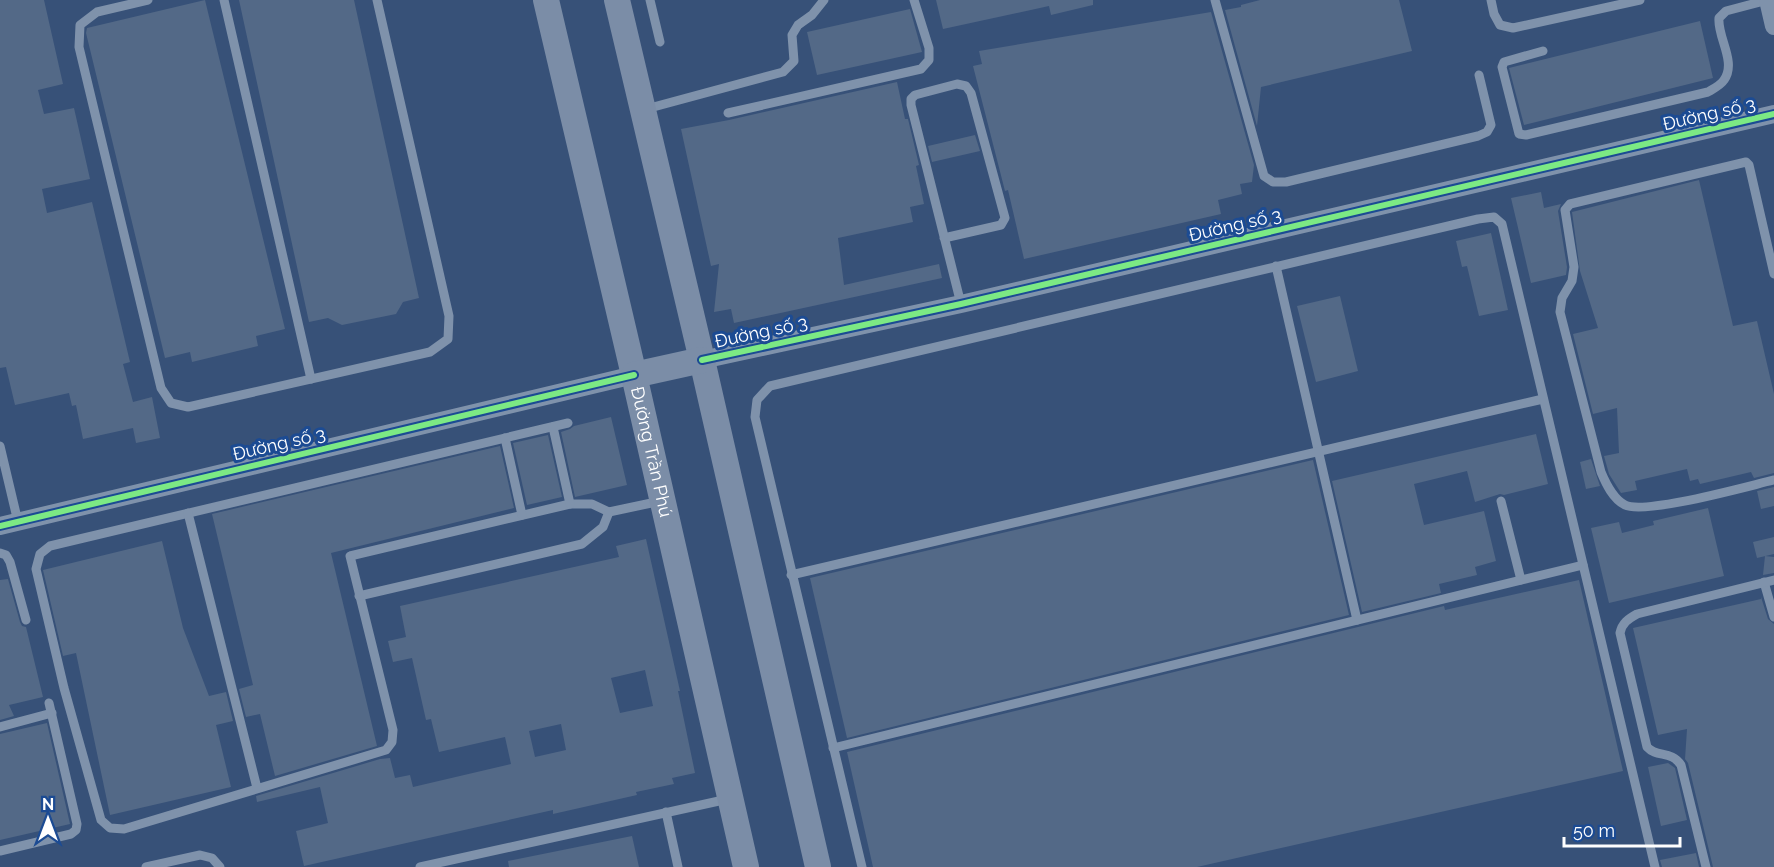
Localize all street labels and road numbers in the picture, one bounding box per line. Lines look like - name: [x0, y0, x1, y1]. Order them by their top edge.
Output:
- street label: Đường số 3: [1661, 93, 1757, 134]
- street label: Đường số 3: [1187, 204, 1283, 245]
- street label: Đường số 3: [713, 311, 809, 352]
- street label: Đường Trần Phú: [627, 385, 677, 519]
- street label: Đường số 3: [231, 423, 327, 464]

